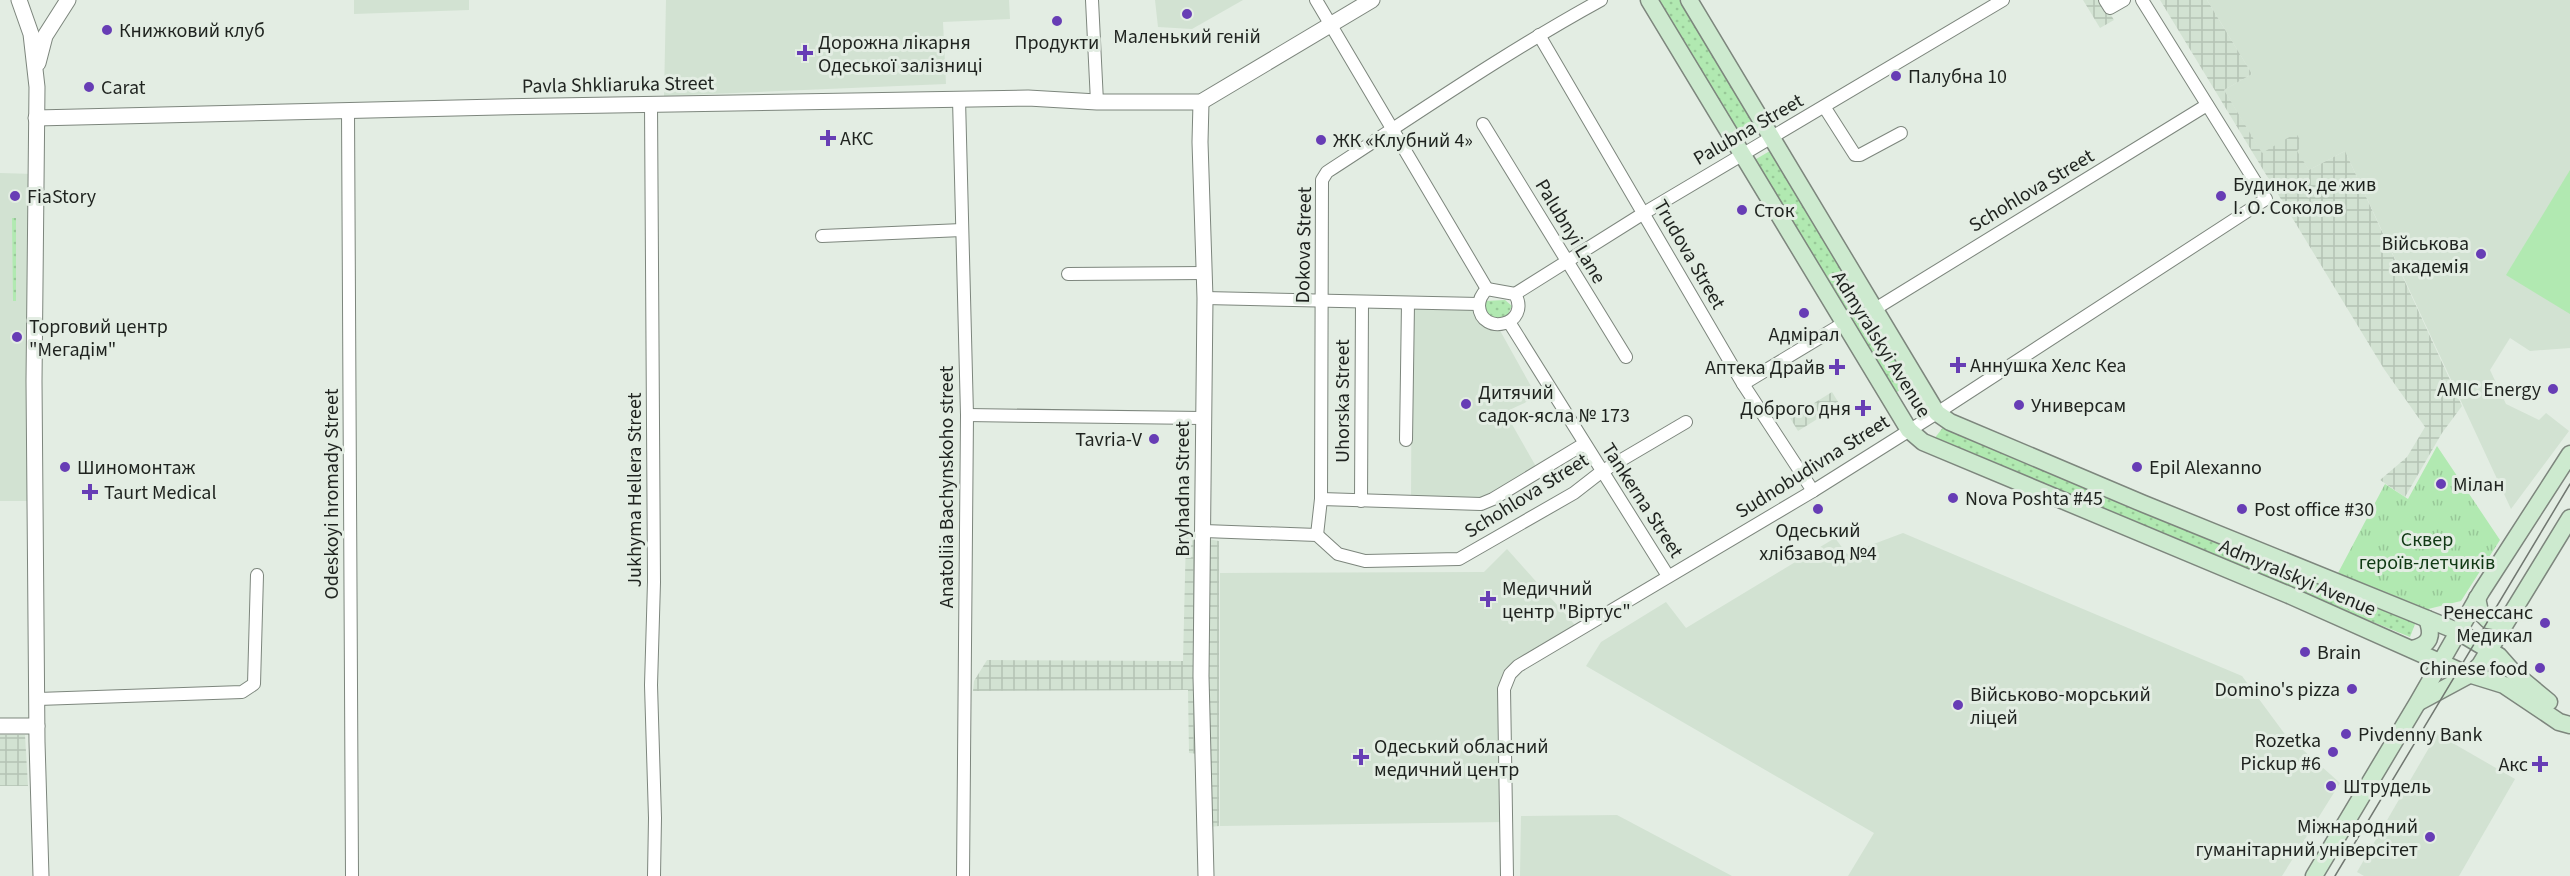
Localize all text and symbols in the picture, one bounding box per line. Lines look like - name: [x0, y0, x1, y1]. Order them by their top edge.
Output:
- marker: Маленький геній: [1180, 7, 1194, 21]
- marker: Продукти: [1050, 14, 1064, 28]
- place label: Книжковий клуб: [119, 17, 265, 45]
- marker: Книжковий клуб: [100, 23, 114, 37]
- place label: Маленький геній: [1113, 23, 1261, 51]
- place label: Дорожна лікарня Одеської залізниці: [818, 29, 983, 80]
- place label: Продукти: [1015, 29, 1099, 57]
- marker: Дорожна лікарня Одеської залізниці: [796, 44, 814, 62]
- place label: Палубна 10: [1908, 63, 2007, 91]
- street label: Pavla Shkliaruka Street: [522, 69, 715, 101]
- marker: Палубна 10: [1889, 69, 1903, 83]
- place label: Carat: [101, 74, 146, 102]
- marker: Carat: [82, 80, 96, 94]
- street label: Palubna Street: [1688, 87, 1809, 173]
- place label: АКС: [840, 125, 874, 153]
- place label: ЖК «Клубний 4»: [1333, 127, 1473, 155]
- marker: АКС: [821, 131, 835, 145]
- marker: ЖК «Клубний 4»: [1314, 133, 1328, 147]
- street label: Schohlova Street: [1964, 142, 2100, 239]
- place label: Будинок, де жив І. О. Соколов: [2233, 171, 2376, 222]
- street label: Palubnyi Lane: [1528, 174, 1612, 289]
- place label: FiaStory: [27, 183, 97, 211]
- street label: Dokova Street: [1289, 186, 1319, 304]
- marker: FiaStory: [8, 189, 22, 203]
- marker: Будинок, де жив І. О. Соколов: [2214, 189, 2228, 203]
- street label: Trudova Street: [1646, 194, 1732, 315]
- place label: Сток: [1754, 197, 1795, 225]
- marker: Сток: [1735, 203, 1749, 217]
- place label: Військова академія: [2381, 230, 2469, 281]
- marker: Військова академія: [2474, 247, 2488, 261]
- street label: Admyralskyi Avenue: [1825, 266, 1937, 423]
- marker: Адмірал: [1797, 306, 1811, 320]
- place label: Торговий центр "Мегадім": [29, 313, 168, 364]
- place label: Адмірал: [1768, 321, 1840, 349]
- marker: Торговий центр "Мегадім": [10, 330, 24, 344]
- street label: Uhorska Street: [1329, 339, 1357, 463]
- place label: Аннушка Хелс Кеа: [1970, 352, 2126, 380]
- place label: Аптека Драйв: [1705, 354, 1825, 382]
- marker: Аннушка Хелс Кеа: [1951, 358, 1965, 372]
- marker: Аптека Драйв: [1830, 360, 1844, 374]
- street label: Anatoliia Bachynskoho street: [933, 366, 961, 608]
- place label: AMIC Energy: [2437, 376, 2542, 404]
- place label: Дитячий садок-ясла № 173: [1478, 379, 1630, 430]
- marker: AMIC Energy: [2546, 382, 2560, 396]
- street label: Odeskoyi hromady Street: [318, 388, 346, 599]
- street label: Jukhyma Hellera Street: [621, 392, 649, 587]
- place label: Универсам: [2031, 392, 2126, 420]
- place label: Доброго дня: [1740, 395, 1851, 423]
- marker: Дитячий садок-ясла № 173: [1459, 397, 1473, 411]
- marker: Универсам: [2012, 398, 2026, 412]
- marker: Доброго дня: [1856, 401, 1870, 415]
- street label: Sudnobudivna Street: [1730, 408, 1895, 526]
- street label: Bryhadna Street: [1169, 421, 1197, 557]
- place label: Tavria-V: [1075, 426, 1143, 454]
- marker: Tavria-V: [1147, 432, 1161, 446]
- street label: Tankerna Street: [1595, 438, 1690, 564]
- street label: Schohlova Street: [1459, 446, 1594, 545]
- place label: Шиномонтаж: [77, 454, 196, 482]
- place label: Epil Alexanno: [2149, 454, 2262, 482]
- marker: Шиномонтаж: [58, 460, 72, 474]
- marker: Epil Alexanno: [2130, 460, 2144, 474]
- place label: Мілан: [2453, 471, 2504, 499]
- marker: Мілан: [2434, 477, 2448, 491]
- place label: Taurt Medical: [104, 479, 217, 507]
- marker: Taurt Medical: [81, 483, 99, 501]
- place label: Nova Poshta #45: [1965, 485, 2103, 513]
- marker: Nova Poshta #45: [1946, 491, 1960, 505]
- place label: Post office #30: [2254, 496, 2374, 524]
- marker: Одеський хлібзавод №4: [1811, 502, 1825, 516]
- marker: Post office #30: [2235, 502, 2249, 516]
- place label: Одеський хлібзавод №4: [1759, 517, 1877, 568]
- park label: Сквер героїв-летчиків: [2359, 526, 2495, 577]
- street label: Admyralskyi Avenue: [2215, 532, 2380, 624]
- place label: Медичний центр "Віртус": [1502, 575, 1631, 626]
- marker: Медичний центр "Віртус": [1479, 590, 1497, 608]
- place label: Ренессанс Медикал: [2443, 599, 2533, 650]
- marker: Ренессанс Медикал: [2538, 616, 2552, 630]
- place label: Brain: [2317, 639, 2361, 667]
- marker: Brain: [2298, 645, 2312, 659]
- place label: Chinese food: [2419, 655, 2528, 683]
- marker: Chinese food: [2533, 661, 2547, 675]
- place label: Domino's pizza: [2215, 676, 2340, 704]
- place label: Військово-морський ліцей: [1970, 681, 2151, 732]
- marker: Domino's pizza: [2345, 682, 2359, 696]
- marker: Військово-морський ліцей: [1951, 698, 1965, 712]
- place label: Pivdenny Bank: [2358, 721, 2483, 749]
- place label: Rozetka Pickup #6: [2240, 727, 2321, 778]
- marker: Pivdenny Bank: [2339, 727, 2353, 741]
- place label: Одеський обласний медичний центр: [1374, 733, 1548, 784]
- marker: Rozetka Pickup #6: [2326, 745, 2340, 759]
- marker: Одеський обласний медичний центр: [1352, 748, 1370, 766]
- place label: Акс: [2498, 751, 2528, 779]
- marker: Акс: [2533, 757, 2547, 771]
- place label: Штрудель: [2343, 773, 2431, 801]
- marker: Штрудель: [2324, 779, 2338, 793]
- place label: Міжнародний гуманітарний універсітет: [2195, 813, 2418, 864]
- marker: Міжнародний гуманітарний універсітет: [2423, 830, 2437, 844]

